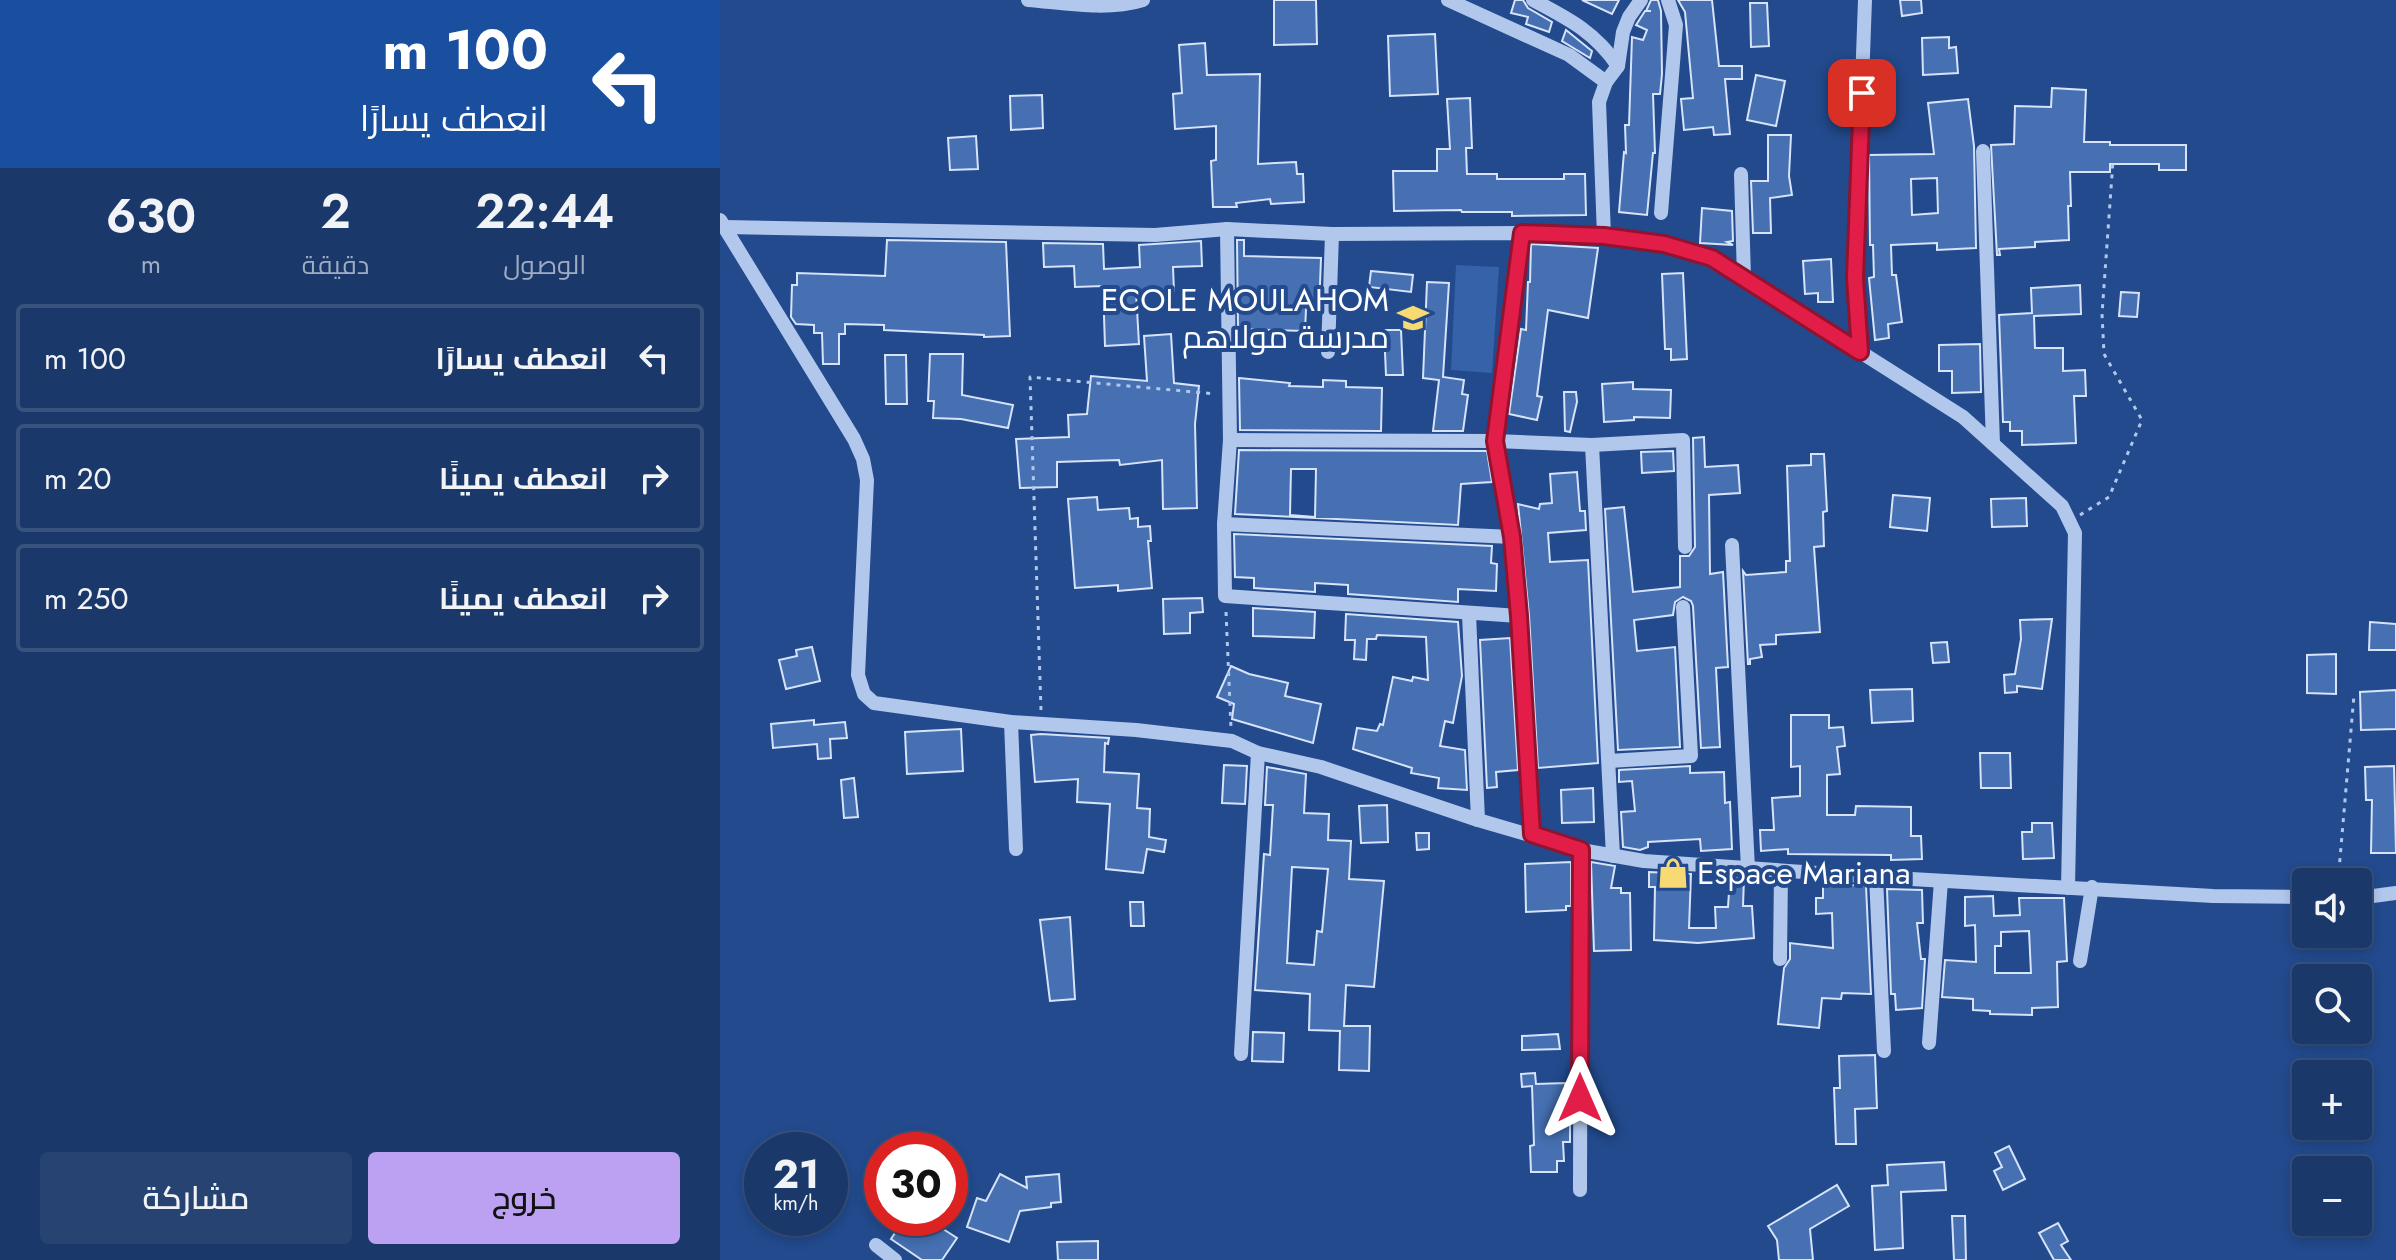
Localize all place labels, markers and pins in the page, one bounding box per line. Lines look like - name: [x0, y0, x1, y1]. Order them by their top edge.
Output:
- pin: [1828, 59, 1896, 127]
- place label: ECOLE MOULAHOM مدرسة مولاهم: [1101, 277, 1389, 360]
- school or university icon: ECOLE MOULAHOM مدرسة مولاهم: [1396, 301, 1430, 335]
- place label: Espace Mariana: [1697, 850, 1911, 896]
- shop icon: Espace Mariana: [1656, 856, 1690, 890]

